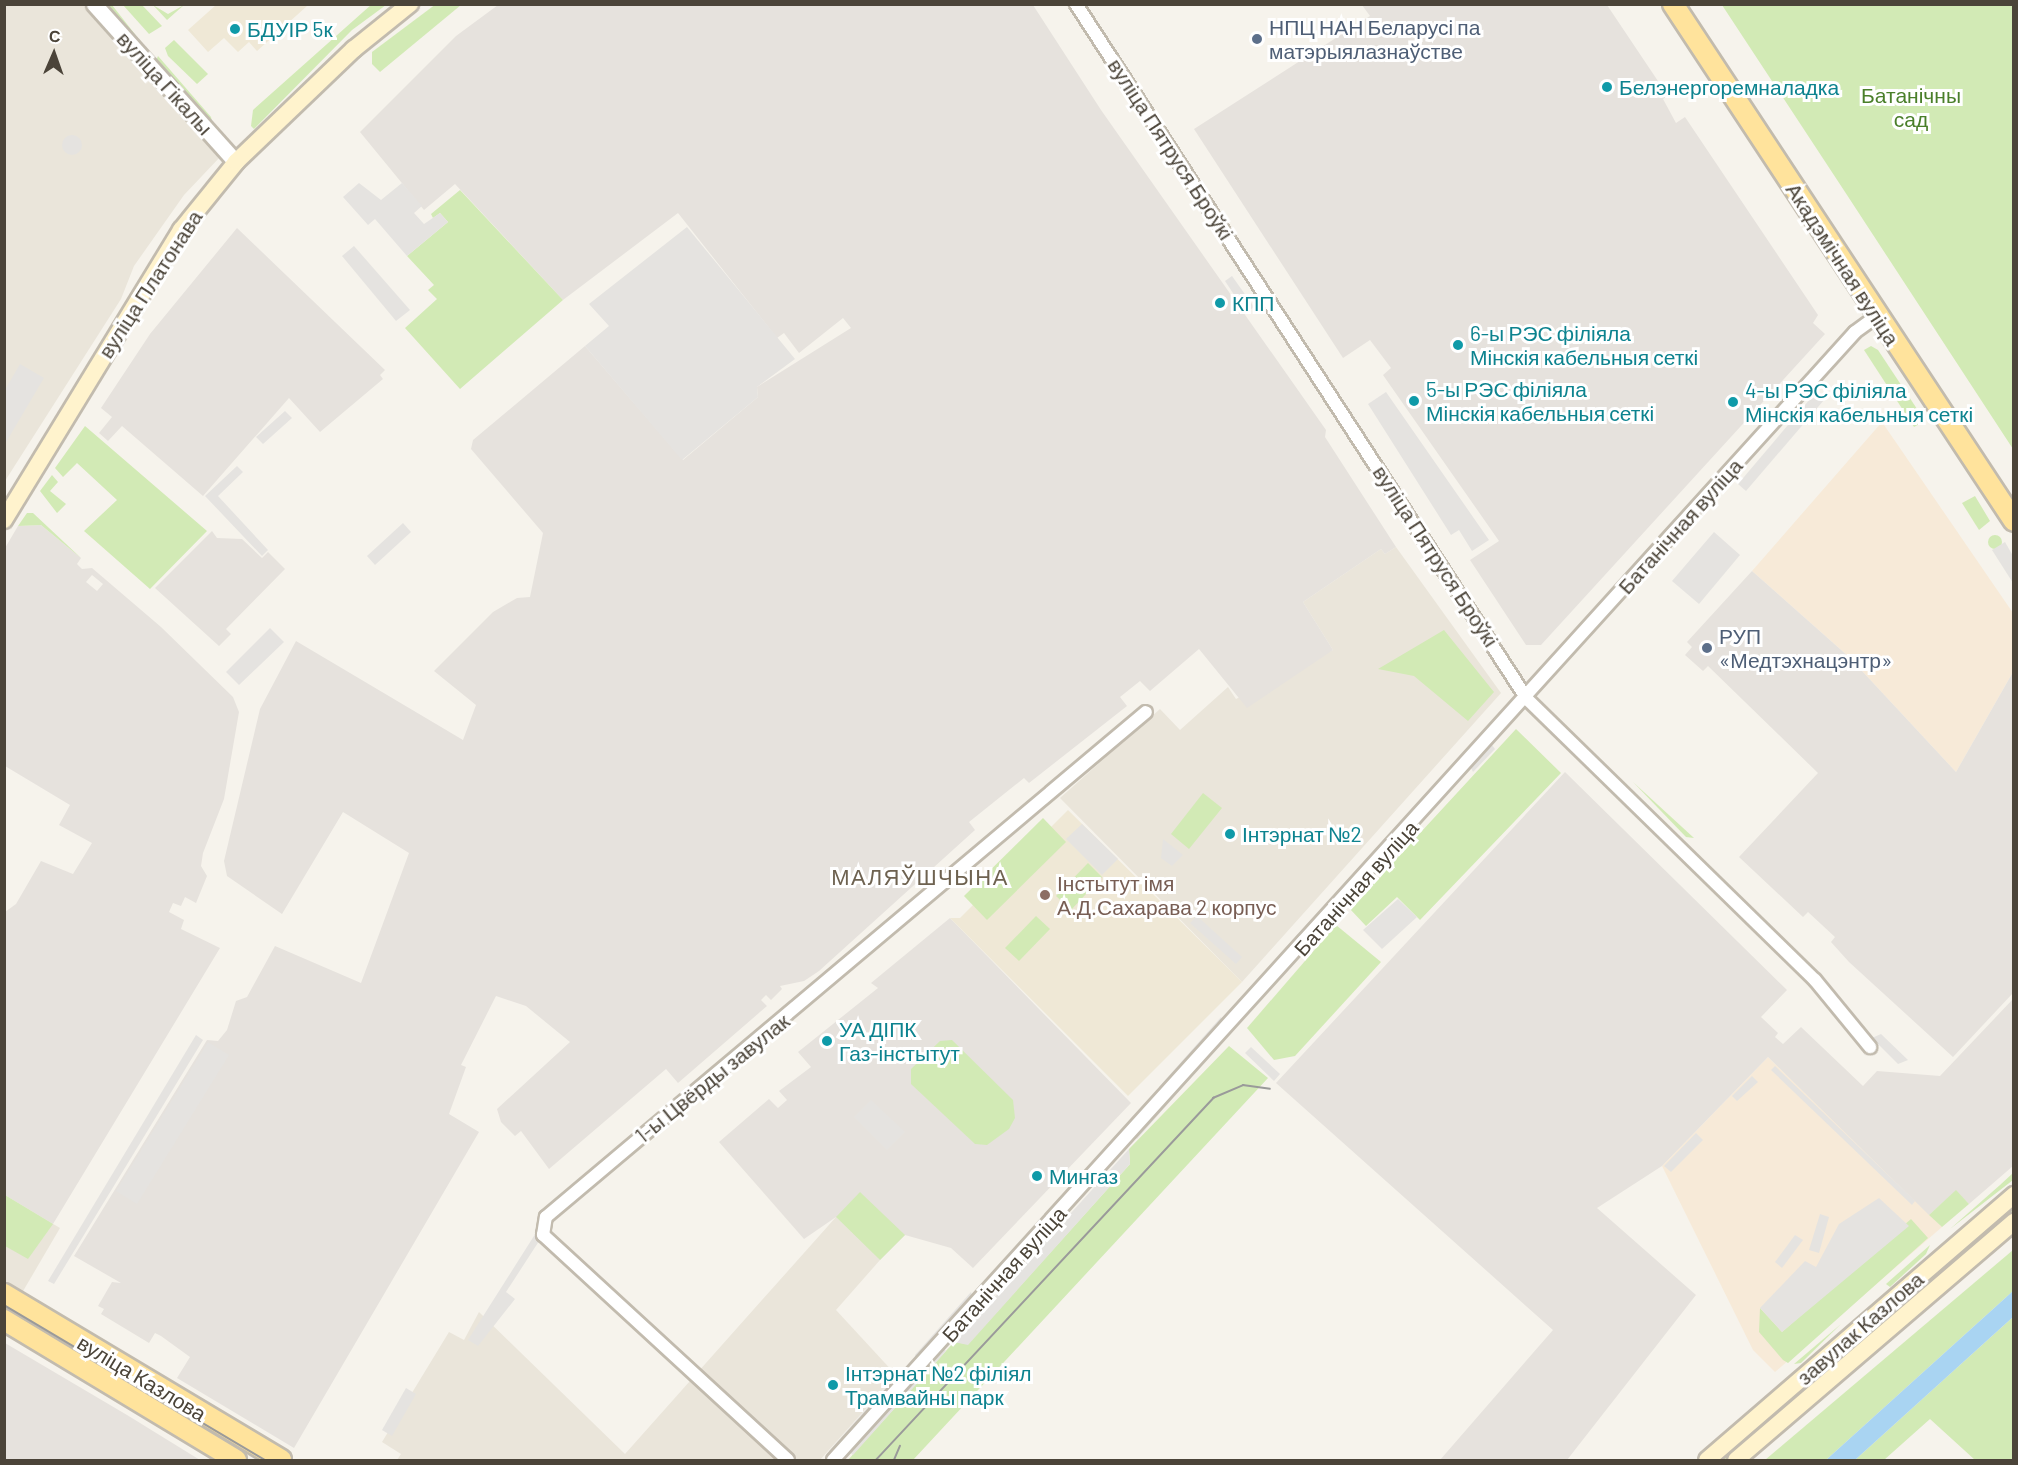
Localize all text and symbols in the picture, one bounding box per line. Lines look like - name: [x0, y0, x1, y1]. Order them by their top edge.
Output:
- place label: НПЦ НАН Беларусі па матэрыялазнаўстве: [1269, 14, 1480, 64]
- place label: БДУІР 5к: [247, 16, 333, 42]
- marker: БДУІР 5к: [228, 22, 242, 36]
- north arrow: [24, 24, 84, 84]
- text: С: [49, 26, 61, 45]
- street label: вуліца Гікалы: [112, 26, 218, 140]
- marker: НПЦ НАН Беларусі па матэрыялазнаўстве: [1250, 32, 1264, 46]
- street label: вуліца Пятруся Броўкі: [1103, 54, 1239, 244]
- place label: Белэнергоремналадка: [1619, 74, 1839, 100]
- marker: Белэнергоремналадка: [1600, 80, 1614, 94]
- park label: Батанічны сад: [1861, 82, 1961, 132]
- street label: Акадэмічная вуліца: [1781, 178, 1905, 350]
- street label: вуліца Платонава: [93, 205, 207, 363]
- place label: КПП: [1232, 290, 1274, 316]
- marker: КПП: [1213, 296, 1227, 310]
- place label: 6-ы РЭС філіяла Мінскія кабельныя сеткі: [1470, 320, 1698, 370]
- marker: 6-ы РЭС філіяла Мінскія кабельныя сеткі: [1451, 338, 1465, 352]
- place label: 5-ы РЭС філіяла Мінскія кабельныя сеткі: [1426, 376, 1654, 426]
- place label: 4-ы РЭС філіяла Мінскія кабельныя сеткі: [1745, 377, 1973, 427]
- marker: 5-ы РЭС філіяла Мінскія кабельныя сеткі: [1407, 394, 1421, 408]
- marker: 4-ы РЭС філіяла Мінскія кабельныя сеткі: [1726, 395, 1740, 409]
- street label: Батанічная вуліца: [1613, 453, 1747, 599]
- street label: вуліца Пятруся Броўкі: [1368, 461, 1504, 651]
- place label: РУП «Медтэхнацэнтр»: [1719, 623, 1892, 673]
- marker: РУП «Медтэхнацэнтр»: [1700, 641, 1714, 655]
- street label: Батанічная вуліца: [1289, 815, 1423, 961]
- place label: Інтэрнат №2: [1242, 821, 1362, 847]
- marker: Інтэрнат №2: [1223, 827, 1237, 841]
- district label: МАЛЯЎШЧЫНА: [831, 864, 1009, 890]
- place label: Інстытут імя А.Д.Сахарава 2 корпус: [1057, 870, 1276, 920]
- marker: Інстытут імя А.Д.Сахарава 2 корпус: [1038, 888, 1052, 902]
- street label: 1-ы Цвёрды завулак: [630, 1008, 794, 1148]
- place label: УА ДІПК Газ-інстытут: [839, 1016, 960, 1066]
- marker: УА ДІПК Газ-інстытут: [820, 1034, 834, 1048]
- place label: Мингаз: [1049, 1163, 1118, 1189]
- marker: Мингаз: [1030, 1169, 1044, 1183]
- street label: Батанічная вуліца: [937, 1201, 1071, 1347]
- street label: завулак Казлова: [1792, 1266, 1928, 1390]
- street label: вуліца Казлова: [73, 1330, 211, 1426]
- place label: Інтэрнат №2 філіял Трамвайны парк: [845, 1360, 1032, 1410]
- marker: Інтэрнат №2 філіял Трамвайны парк: [826, 1378, 840, 1392]

